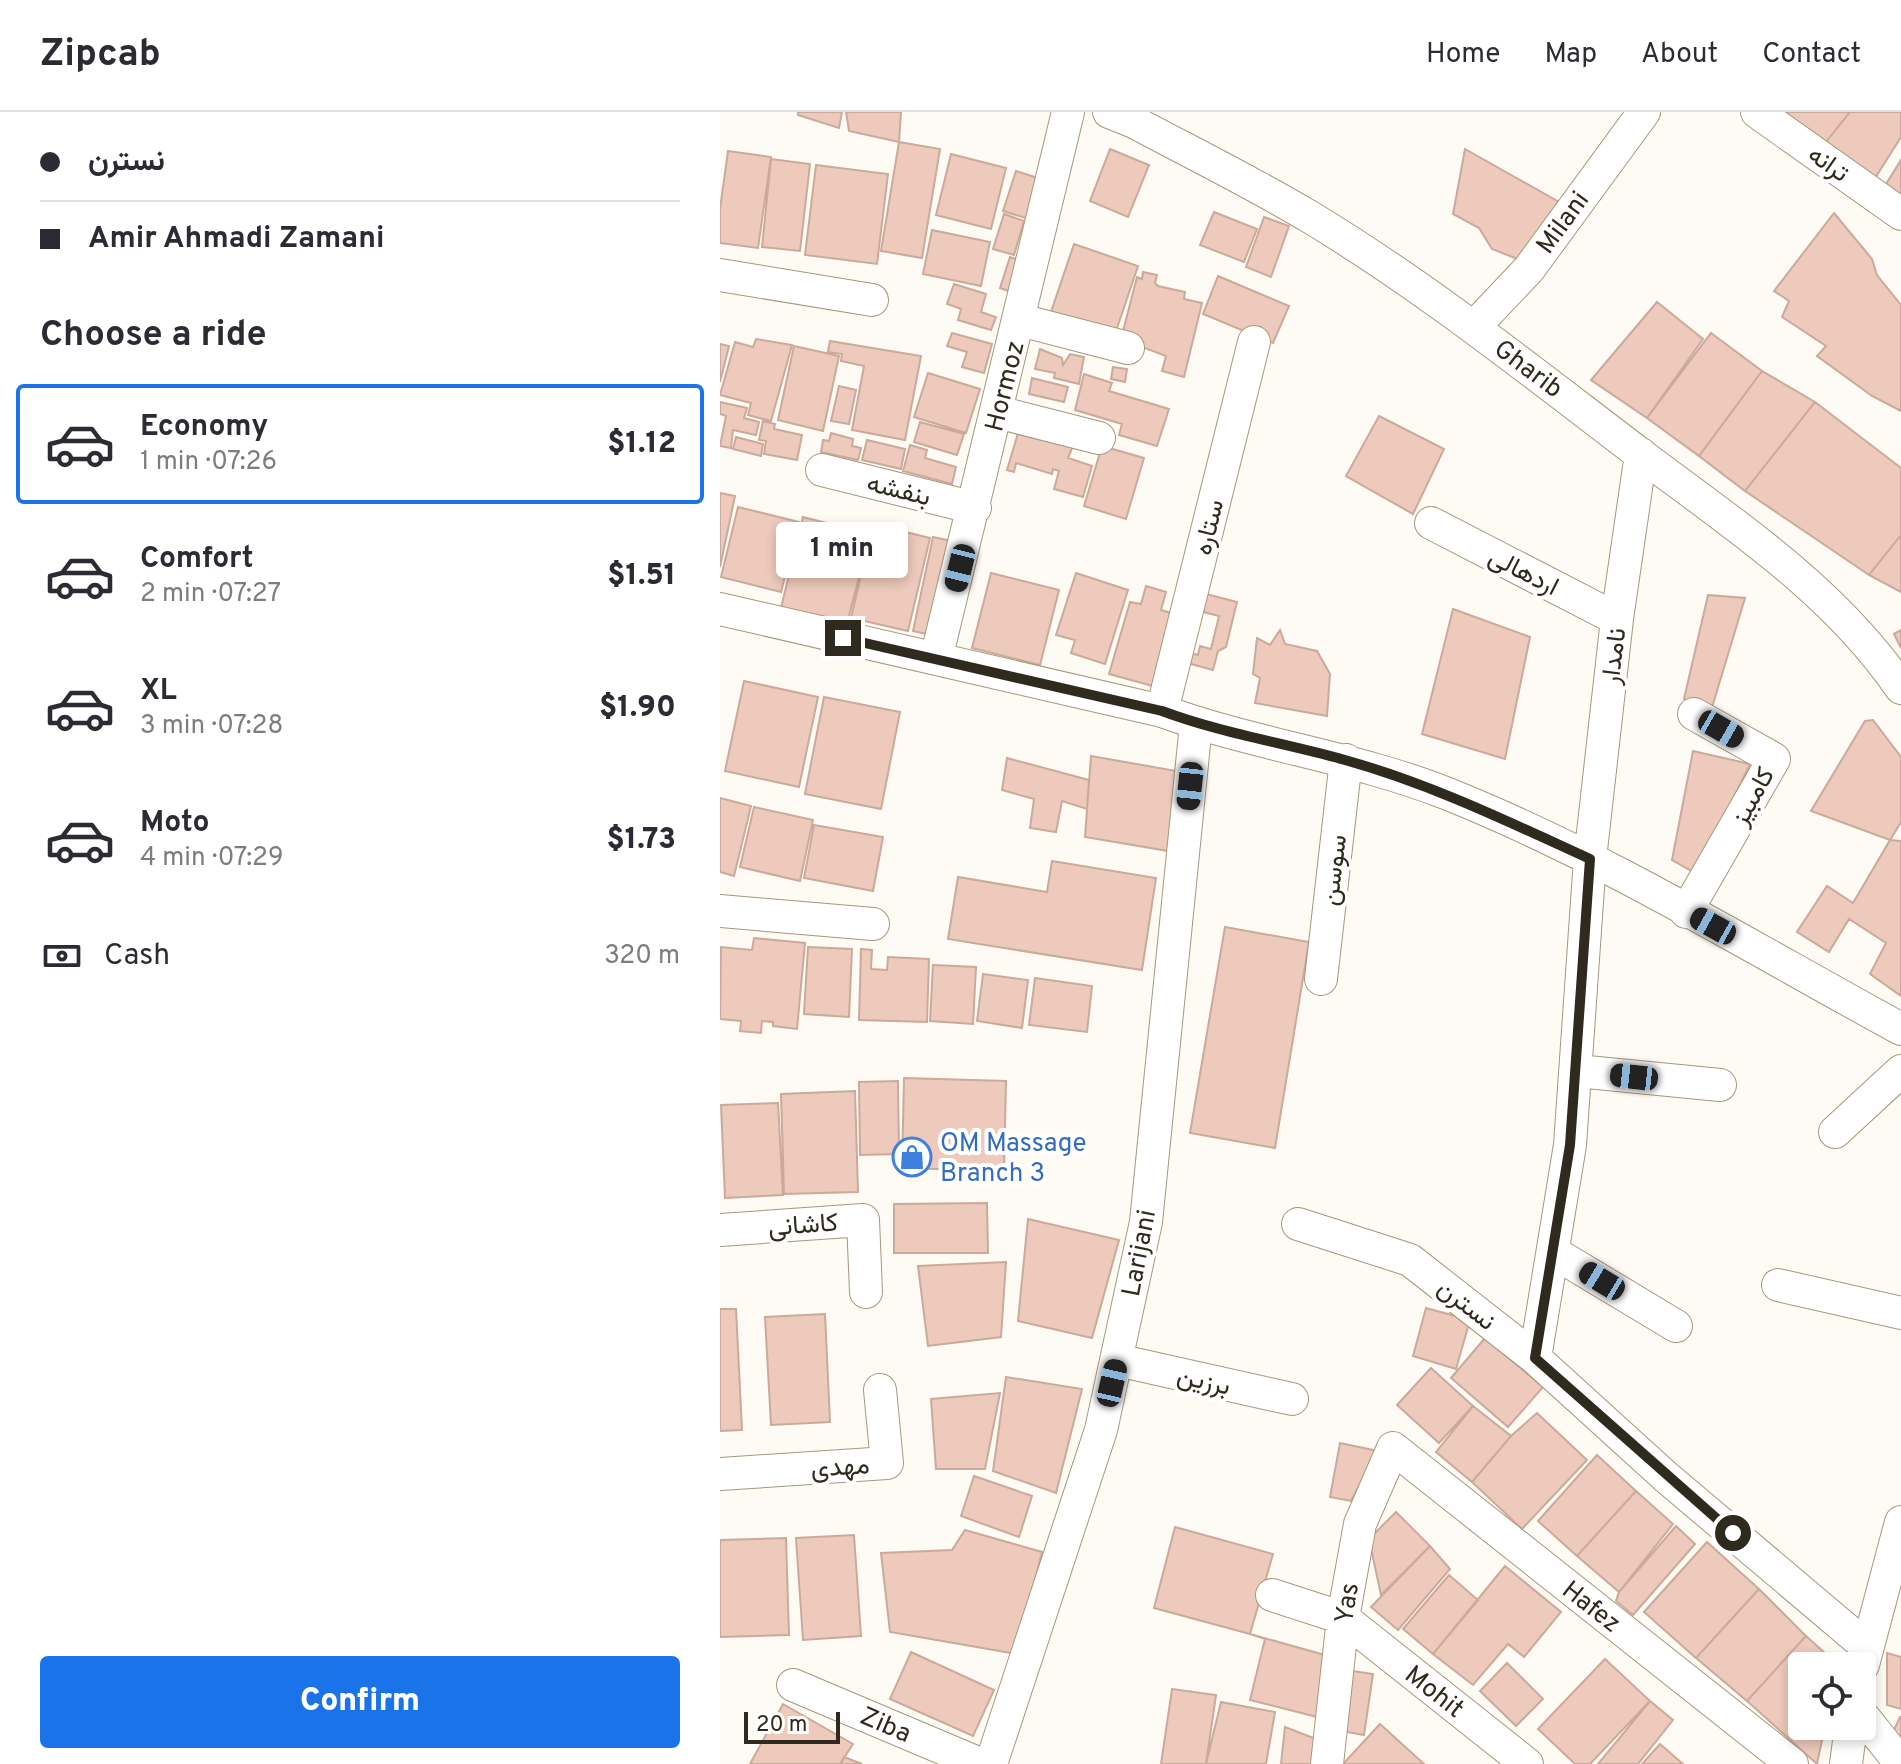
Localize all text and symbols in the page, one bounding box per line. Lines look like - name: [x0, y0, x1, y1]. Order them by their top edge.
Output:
- text: Zipcab: [40, 31, 161, 80]
- text: Home: [1426, 37, 1500, 73]
- text: Map: [1544, 37, 1597, 73]
- text: About: [1641, 37, 1718, 73]
- text: Contact: [1762, 37, 1861, 73]
- street label: ترانه: [1800, 139, 1855, 191]
- text: نسترن: [88, 144, 165, 181]
- street label: Milani: [1530, 186, 1598, 261]
- text: Amir Ahmadi Zamani: [88, 221, 385, 258]
- text: Choose a ride: [40, 313, 266, 359]
- street label: Gharib: [1486, 333, 1569, 407]
- street label: Hormoz: [979, 338, 1034, 435]
- icon: car: [44, 408, 116, 480]
- text: Economy: [140, 409, 268, 446]
- text: $1.12: [607, 426, 676, 463]
- text: 1 min · 07:26: [140, 446, 277, 479]
- street label: بنفشه: [863, 468, 934, 515]
- street label: ستاره: [1188, 496, 1233, 559]
- callout: 1 min: [777, 522, 909, 578]
- text: 1 min: [810, 533, 874, 566]
- icon: car: [44, 540, 116, 612]
- text: Comfort: [140, 541, 253, 578]
- car: [943, 542, 977, 594]
- street label: اردهالی: [1482, 542, 1564, 605]
- text: $1.51: [607, 558, 676, 595]
- text: 2 min · 07:27: [140, 578, 281, 611]
- route end: [825, 620, 861, 656]
- street label: نامدار: [1596, 626, 1635, 688]
- icon: car: [44, 672, 116, 744]
- text: XL: [140, 673, 177, 710]
- text: $1.90: [599, 690, 676, 727]
- car: [1694, 707, 1748, 751]
- text: 3 min · 07:28: [140, 710, 283, 743]
- car: [1176, 761, 1204, 811]
- street label: کامبیز: [1724, 762, 1784, 833]
- icon: car: [44, 804, 116, 876]
- text: Moto: [140, 805, 210, 842]
- text: $1.73: [606, 822, 676, 859]
- street label: سوسن: [1315, 833, 1356, 908]
- text: 4 min · 07:29: [140, 842, 283, 875]
- car: [1686, 904, 1740, 948]
- icon: cash: [40, 934, 84, 978]
- text: Cash: [104, 938, 170, 975]
- text: 320 m: [604, 940, 680, 973]
- car: [1609, 1063, 1659, 1091]
- place label: OM Massage Branch 3: [940, 1128, 1086, 1191]
- shop icon: OM Massage Branch 3: [891, 1136, 933, 1178]
- street label: Larijani: [1116, 1207, 1165, 1300]
- street label: کاشانی: [767, 1208, 839, 1245]
- car: [1575, 1258, 1629, 1304]
- street label: نسترن: [1429, 1273, 1501, 1339]
- car: [1095, 1357, 1129, 1409]
- street label: برزین: [1173, 1360, 1233, 1405]
- street label: مهدی: [810, 1450, 871, 1487]
- route start: [1715, 1515, 1751, 1551]
- street label: Hafez: [1554, 1575, 1627, 1641]
- street label: Yas: [1329, 1581, 1368, 1626]
- map controls: [1788, 1652, 1876, 1740]
- button: locate: [1788, 1652, 1876, 1740]
- button: Confirm: [40, 1656, 680, 1748]
- street label: Mohit: [1397, 1659, 1470, 1726]
- street label: Ziba: [855, 1701, 915, 1752]
- scale bar: [744, 1708, 840, 1744]
- text: 20 m: [756, 1712, 807, 1739]

